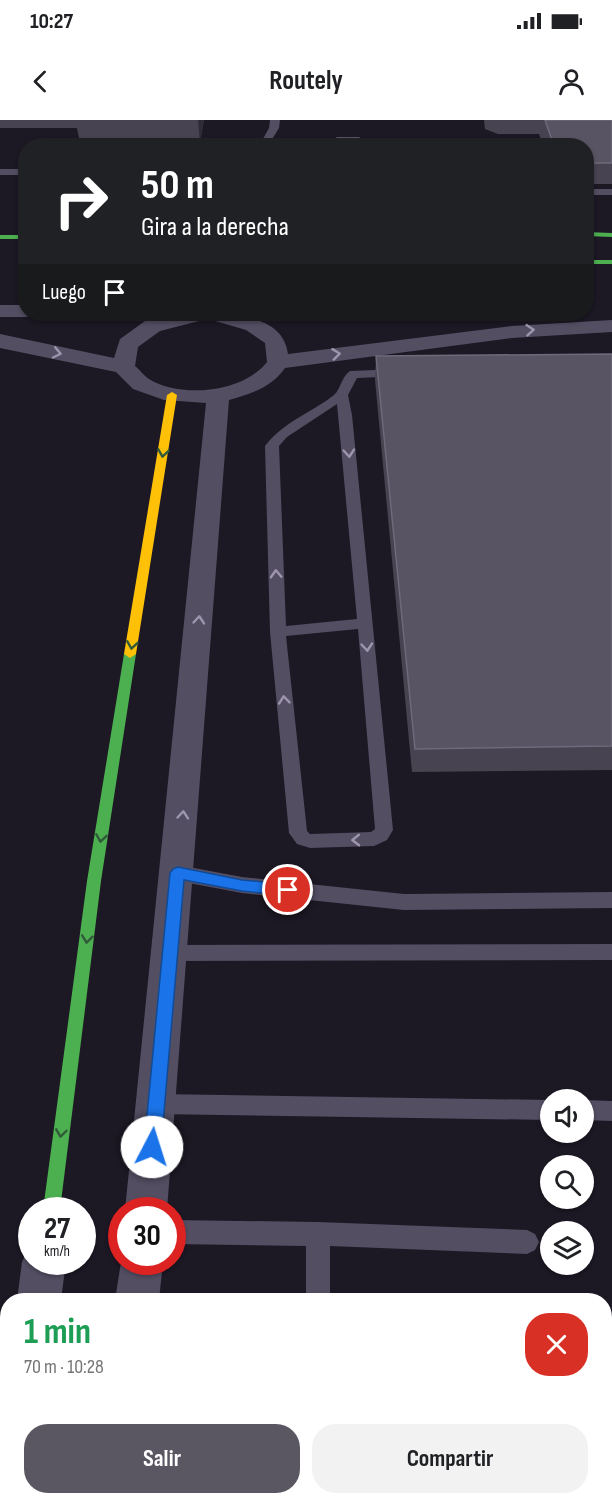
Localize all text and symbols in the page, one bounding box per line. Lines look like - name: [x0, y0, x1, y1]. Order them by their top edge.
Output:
- text: 10:27: [30, 8, 73, 35]
- icon: back: [24, 65, 57, 98]
- text: Routely: [269, 65, 343, 97]
- icon: person: [555, 65, 588, 98]
- text: 50 m: [141, 160, 214, 211]
- icon: right: [42, 162, 120, 240]
- text: Gira a la derecha: [141, 211, 289, 243]
- icon: arrive: [98, 276, 131, 309]
- text: Luego: [42, 279, 86, 306]
- one-way arrow: [525, 324, 534, 337]
- one-way arrow: [52, 346, 62, 359]
- one-way arrow: [332, 349, 341, 361]
- one-way arrow: [157, 447, 170, 457]
- one-way arrow: [342, 448, 355, 457]
- one-way arrow: [270, 569, 282, 578]
- one-way arrow: [192, 616, 205, 625]
- one-way arrow: [127, 641, 139, 650]
- one-way arrow: [360, 643, 373, 652]
- one-way arrow: [279, 695, 291, 704]
- one-way arrow: [176, 810, 189, 819]
- one-way arrow: [96, 833, 108, 842]
- one-way arrow: [351, 833, 360, 846]
- pin: [262, 864, 313, 915]
- icon: arrive: [271, 873, 304, 906]
- one-way arrow: [82, 935, 94, 944]
- map controls: [540, 1089, 594, 1275]
- button: sound: [540, 1089, 594, 1143]
- position arrow: [120, 1115, 184, 1179]
- one-way arrow: [56, 1128, 68, 1137]
- button: search: [540, 1155, 594, 1209]
- speed limit sign: 30: [108, 1197, 186, 1275]
- text: 27: [44, 1211, 70, 1247]
- button: layers: [540, 1221, 594, 1275]
- text: km/h: [44, 1242, 70, 1261]
- text: 1 min: [24, 1311, 91, 1354]
- button: close: [525, 1313, 588, 1376]
- text: 70 m · 10:28: [24, 1355, 104, 1379]
- button: Salir: [24, 1424, 300, 1493]
- button: Compartir: [312, 1424, 588, 1493]

